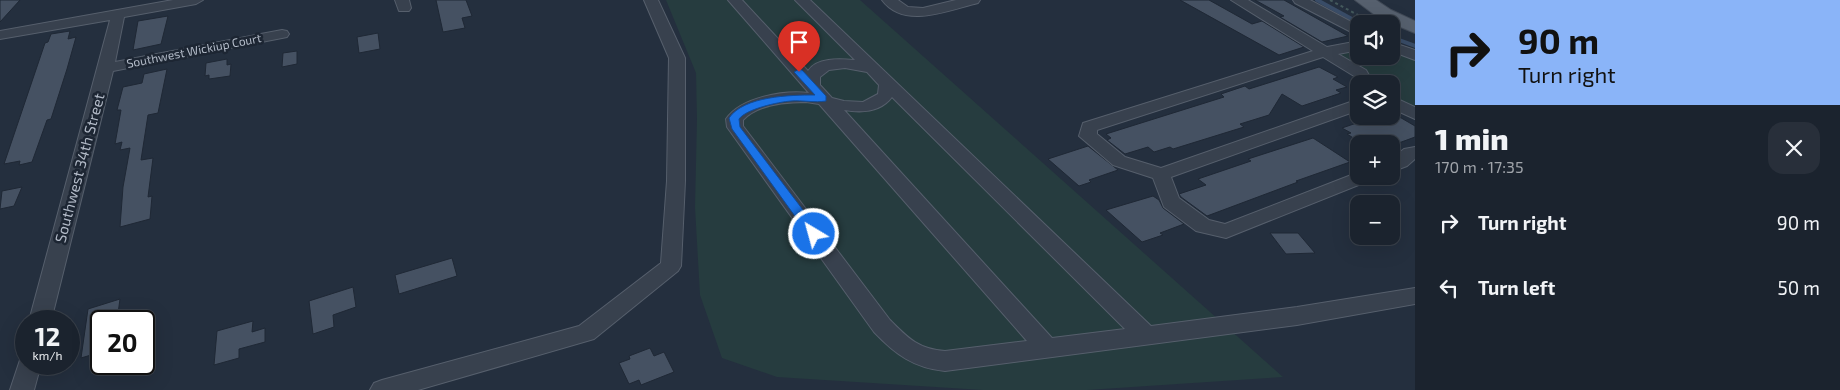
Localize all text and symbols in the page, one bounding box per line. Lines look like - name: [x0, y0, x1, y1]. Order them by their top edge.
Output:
- map controls: [1350, 15, 1400, 245]
- button: sound: [1350, 15, 1400, 65]
- text: 90 m: [1518, 19, 1599, 61]
- icon: right: [1435, 20, 1500, 85]
- pin: [778, 21, 820, 72]
- icon: arrive: [785, 28, 813, 56]
- street label: Southwest Wickiup Court: [125, 30, 263, 70]
- text: Turn right: [1518, 61, 1616, 87]
- button: layers: [1350, 75, 1400, 125]
- street label: Southwest 34th Street: [50, 91, 108, 244]
- text: 1 min: [1435, 120, 1509, 156]
- button: close: [1768, 122, 1820, 174]
- button: +: [1350, 135, 1400, 185]
- text: 170 m · 17:35: [1435, 157, 1524, 176]
- button: −: [1350, 195, 1400, 245]
- position arrow: [787, 207, 839, 259]
- icon: right: [1435, 209, 1463, 237]
- text: Turn right: [1478, 211, 1566, 234]
- text: 90 m: [1777, 211, 1820, 234]
- icon: left: [1435, 274, 1463, 302]
- text: Turn left: [1478, 276, 1555, 299]
- text: 50 m: [1777, 276, 1820, 299]
- speed limit sign: 20: [90, 310, 155, 375]
- text: 12: [35, 321, 60, 351]
- text: km/h: [33, 348, 62, 362]

